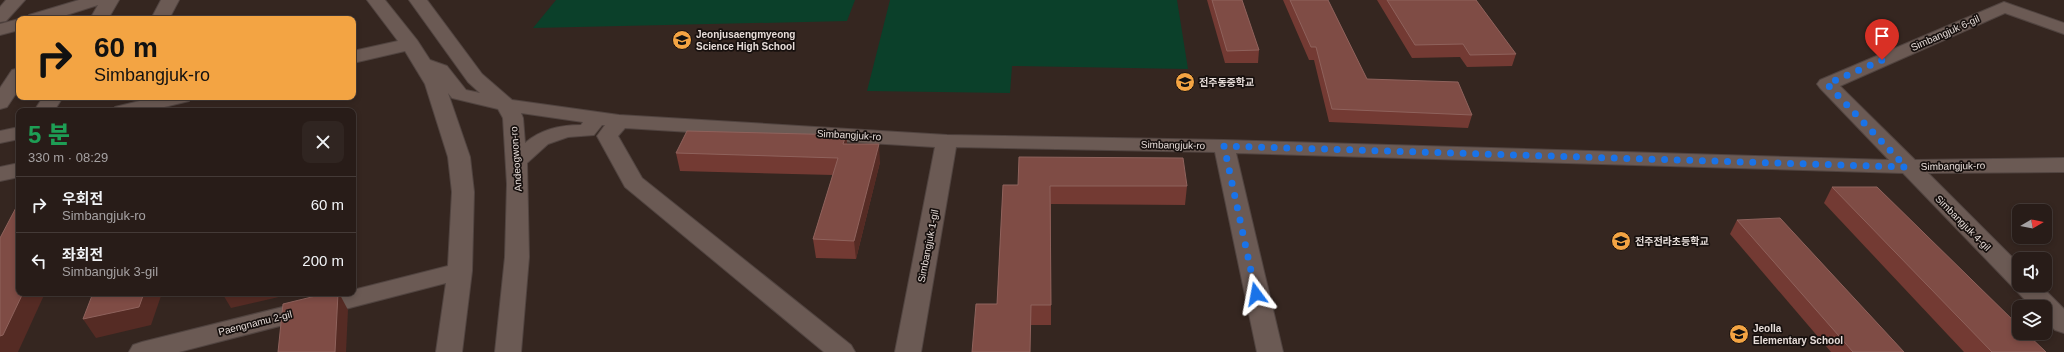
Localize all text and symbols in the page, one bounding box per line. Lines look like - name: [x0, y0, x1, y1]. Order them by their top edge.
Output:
- street label: Simbangjuk 6-gil: [1909, 13, 1981, 53]
- pin: [1865, 19, 1899, 60]
- icon: arrive: [1871, 25, 1893, 47]
- school or university icon: Jeonjusaengmyeong Science High School: [671, 29, 693, 51]
- place label: Jeonjusaengmyeong Science High School: [696, 29, 795, 52]
- icon: right: [28, 32, 80, 84]
- text: 60 m: [94, 32, 158, 63]
- text: Simbangjuk-ro: [94, 65, 210, 85]
- school or university icon: 전주동중학교: [1174, 71, 1196, 93]
- place label: 전주동중학교: [1199, 76, 1254, 88]
- text: 5 분: [28, 121, 70, 148]
- button: close: [302, 121, 344, 163]
- street label: Andeogwon-ro: [508, 126, 524, 192]
- street label: Simbangjuk-ro: [817, 128, 882, 142]
- street label: Simbangjuk-ro: [1141, 139, 1206, 151]
- text: 330 m · 08:29: [28, 150, 108, 165]
- street label: Simbangjuk-ro: [1921, 160, 1986, 172]
- text: 우회전: [62, 190, 103, 207]
- street label: Simbangjuk 4-gil: [1933, 193, 1993, 253]
- icon: right: [28, 194, 50, 216]
- text: 60 m: [311, 196, 344, 213]
- north arrow: [2012, 204, 2052, 244]
- map controls: [2012, 204, 2052, 340]
- text: Simbangjuk-ro: [62, 208, 146, 223]
- street label: Simbangjuk 1-gil: [916, 209, 940, 283]
- school or university icon: 전주전라초등학교: [1610, 230, 1632, 252]
- place label: 전주전라초등학교: [1635, 235, 1709, 247]
- text: 좌회전: [62, 246, 103, 263]
- icon: left: [28, 250, 50, 272]
- text: 200 m: [302, 252, 344, 269]
- button: sound: [2012, 252, 2052, 292]
- text: Simbangjuk 3-gil: [62, 264, 158, 279]
- position arrow: [1235, 273, 1277, 315]
- button: layers: [2012, 300, 2052, 340]
- street label: Paengnamu 2-gil: [217, 309, 293, 337]
- school or university icon: Jeolla Elementary School: [1728, 323, 1750, 345]
- place label: Jeolla Elementary School: [1753, 323, 1843, 346]

